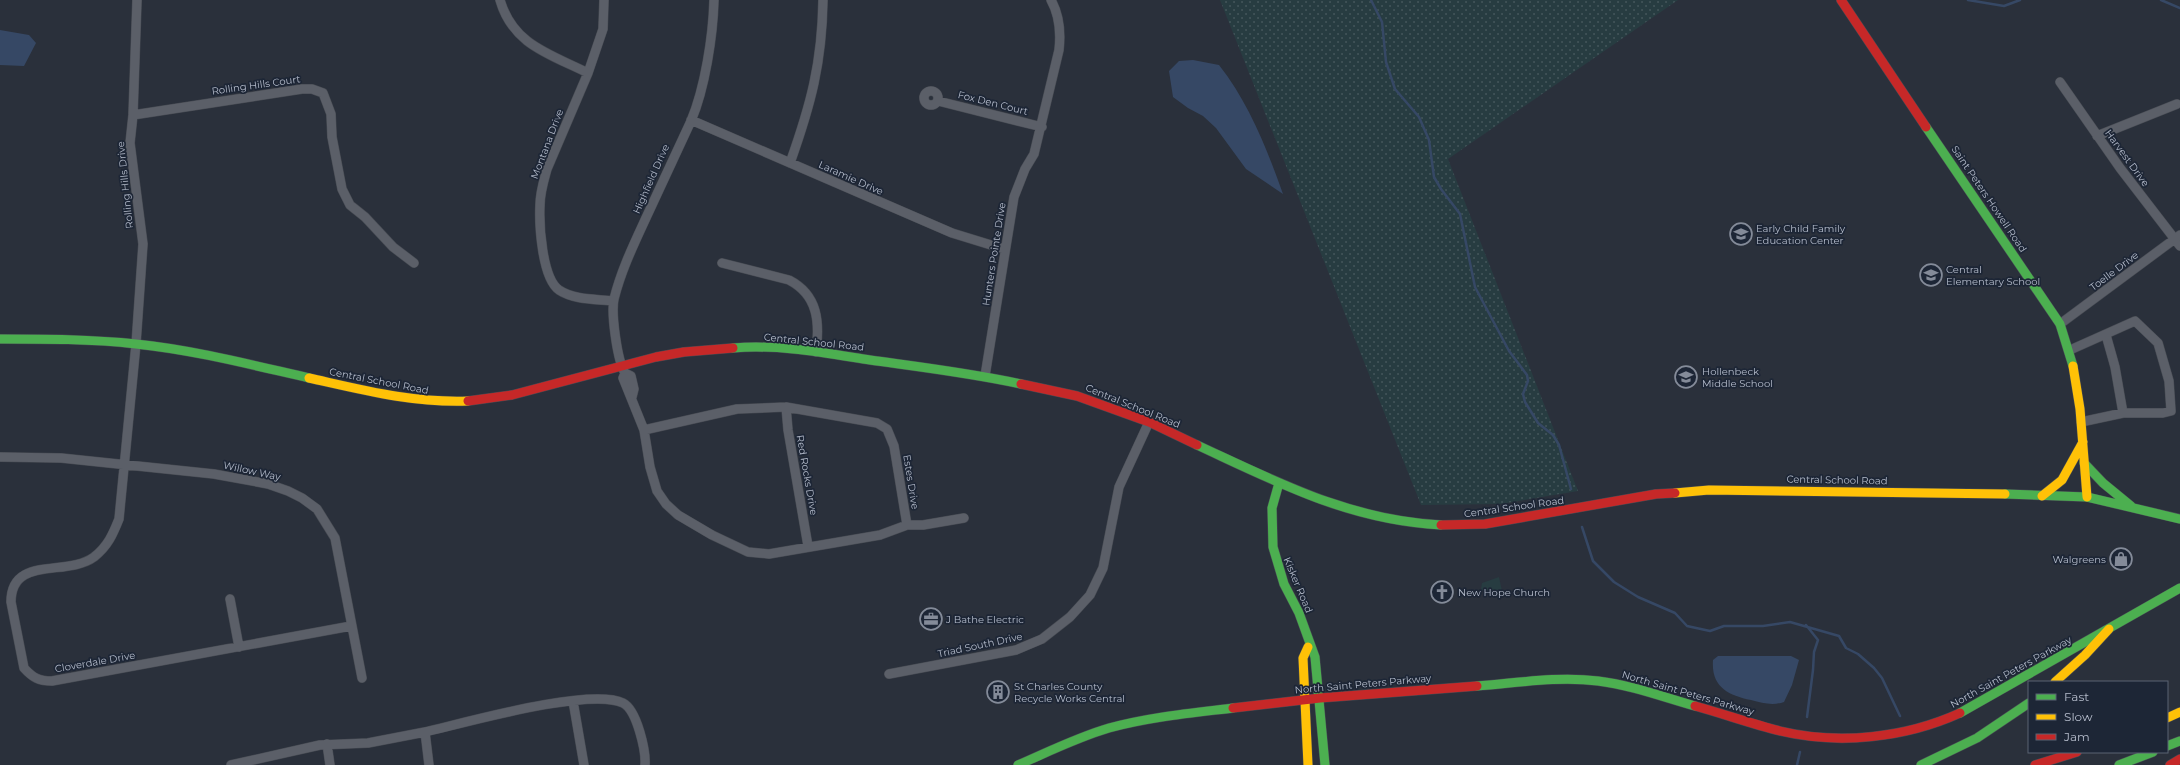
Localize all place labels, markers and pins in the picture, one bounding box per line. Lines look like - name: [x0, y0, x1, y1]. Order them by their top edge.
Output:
- school or university icon: Early Child Family Education Center: [1728, 221, 1754, 247]
- place label: Early Child Family Education Center: [1756, 222, 1846, 247]
- school or university icon: Central Elementary School: [1918, 262, 1944, 288]
- place label: Central Elementary School: [1946, 263, 2040, 288]
- school or university icon: Hollenbeck Middle School: [1673, 364, 1699, 390]
- place label: Hollenbeck Middle School: [1702, 365, 1773, 390]
- shop icon: Walgreens: [2108, 546, 2134, 572]
- place label: Walgreens: [2052, 553, 2106, 566]
- church icon: New Hope Church: [1429, 579, 1455, 605]
- place label: New Hope Church: [1458, 586, 1550, 599]
- office icon: J Bathe Electric: [918, 606, 944, 632]
- place label: J Bathe Electric: [945, 613, 1024, 626]
- building icon: St Charles County Recycle Works Central: [985, 679, 1011, 705]
- place label: St Charles County Recycle Works Central: [1014, 680, 1125, 705]

